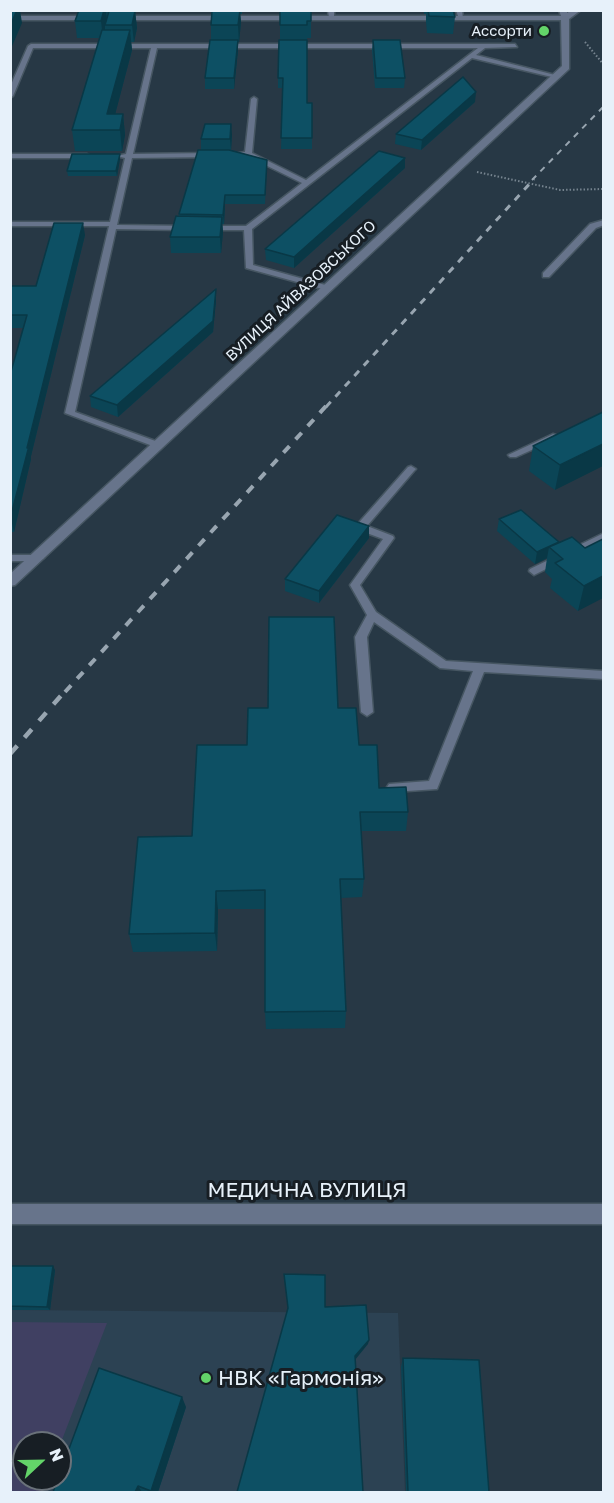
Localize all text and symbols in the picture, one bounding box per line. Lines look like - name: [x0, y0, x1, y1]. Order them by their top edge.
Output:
- place label: Ассорти: [471, 22, 532, 40]
- marker: Ассорти: [537, 24, 551, 38]
- street label: ВУЛИЦЯ АЙВАЗОВСЬКОГО: [222, 217, 380, 365]
- street label: МЕДИЧНА ВУЛИЦЯ: [207, 1177, 407, 1203]
- place label: НВК «Гармонія»: [218, 1365, 384, 1391]
- marker: НВК «Гармонія»: [199, 1371, 213, 1385]
- north arrow: [12, 1431, 72, 1491]
- text: N: [45, 1446, 68, 1464]

